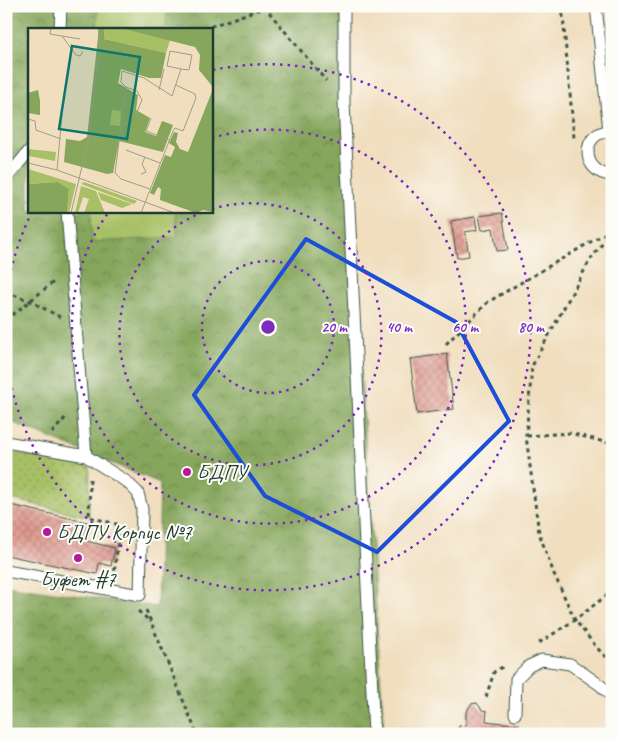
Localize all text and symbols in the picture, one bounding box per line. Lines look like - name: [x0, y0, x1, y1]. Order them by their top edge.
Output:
- inset map: [28, 28, 212, 212]
- centre of rings: [259, 318, 277, 336]
- text: 20 m: [321, 318, 348, 337]
- text: 40 m: [386, 318, 413, 337]
- text: 60 m: [452, 318, 479, 337]
- text: 80 m: [518, 318, 545, 337]
- place label: БДПУ: [197, 459, 250, 485]
- marker: БДПУ: [181, 466, 193, 478]
- place label: БДПУ Корпус №7: [57, 519, 193, 545]
- marker: БДПУ Корпус №7: [41, 526, 53, 538]
- marker: Буфет #7: [72, 552, 84, 564]
- place label: Буфет #7: [40, 566, 117, 592]

